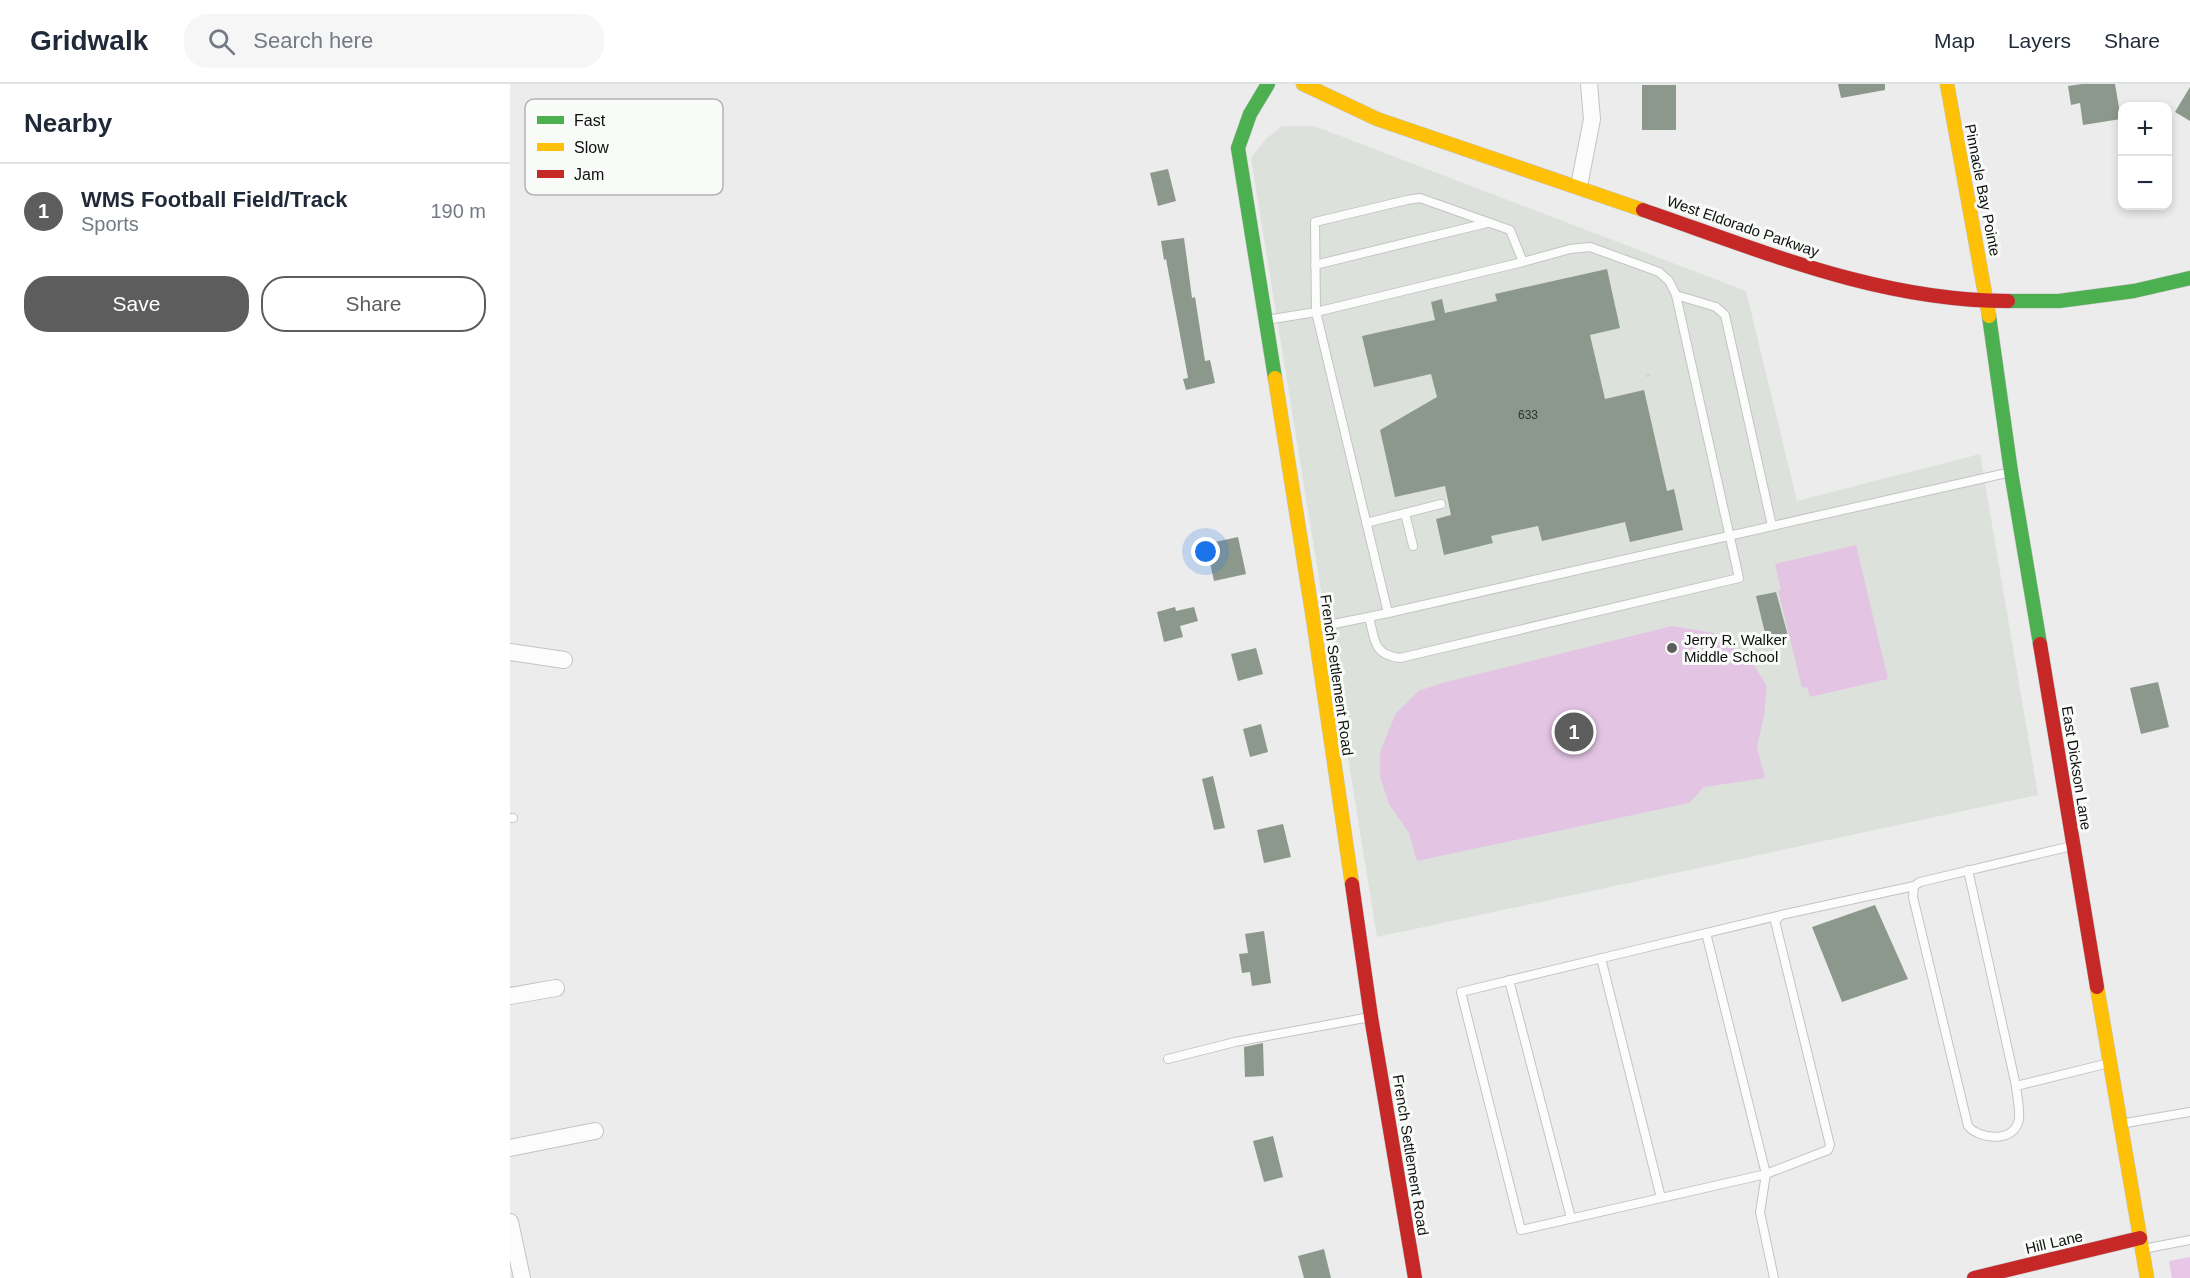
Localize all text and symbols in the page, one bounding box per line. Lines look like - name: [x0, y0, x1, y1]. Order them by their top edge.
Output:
- search box: [184, 14, 604, 68]
- text: Gridwalk: [30, 25, 148, 56]
- icon: search: [205, 25, 238, 58]
- text: Search here: [253, 28, 373, 53]
- text: Map: [1934, 29, 1975, 52]
- text: Layers: [2008, 29, 2071, 52]
- text: Share: [2104, 29, 2160, 52]
- legend: [525, 99, 723, 195]
- map controls: [2118, 102, 2172, 210]
- button: +: [2118, 102, 2172, 156]
- text: Nearby: [24, 108, 112, 138]
- text: Fast: [574, 112, 606, 129]
- street label: Pinnacle Bay Pointe: [1962, 122, 2004, 258]
- text: Slow: [574, 139, 609, 156]
- button: −: [2118, 156, 2172, 210]
- text: Jam: [574, 166, 604, 183]
- text: WMS Football Field/Track: [81, 187, 347, 212]
- street label: West Eldorado Parkway: [1665, 192, 1822, 260]
- text: 1: [38, 200, 49, 222]
- text: 190 m: [430, 200, 486, 222]
- text: Sports: [81, 213, 139, 235]
- button: Save: [24, 276, 249, 332]
- button: Share: [261, 276, 486, 332]
- house number: 633: [1518, 408, 1538, 422]
- your location: [1191, 537, 1220, 566]
- street label: French Settlement Road: [1317, 593, 1357, 757]
- place label: Jerry R. Walker Middle School: [1684, 631, 1787, 665]
- marker: Jerry R. Walker Middle School: [1665, 641, 1679, 655]
- street label: East Dickson Lane: [2059, 705, 2095, 831]
- pin: 1: [1554, 710, 1594, 754]
- street label: French Settlement Road: [1390, 1073, 1432, 1237]
- street label: Hill Lane: [2024, 1227, 2084, 1257]

